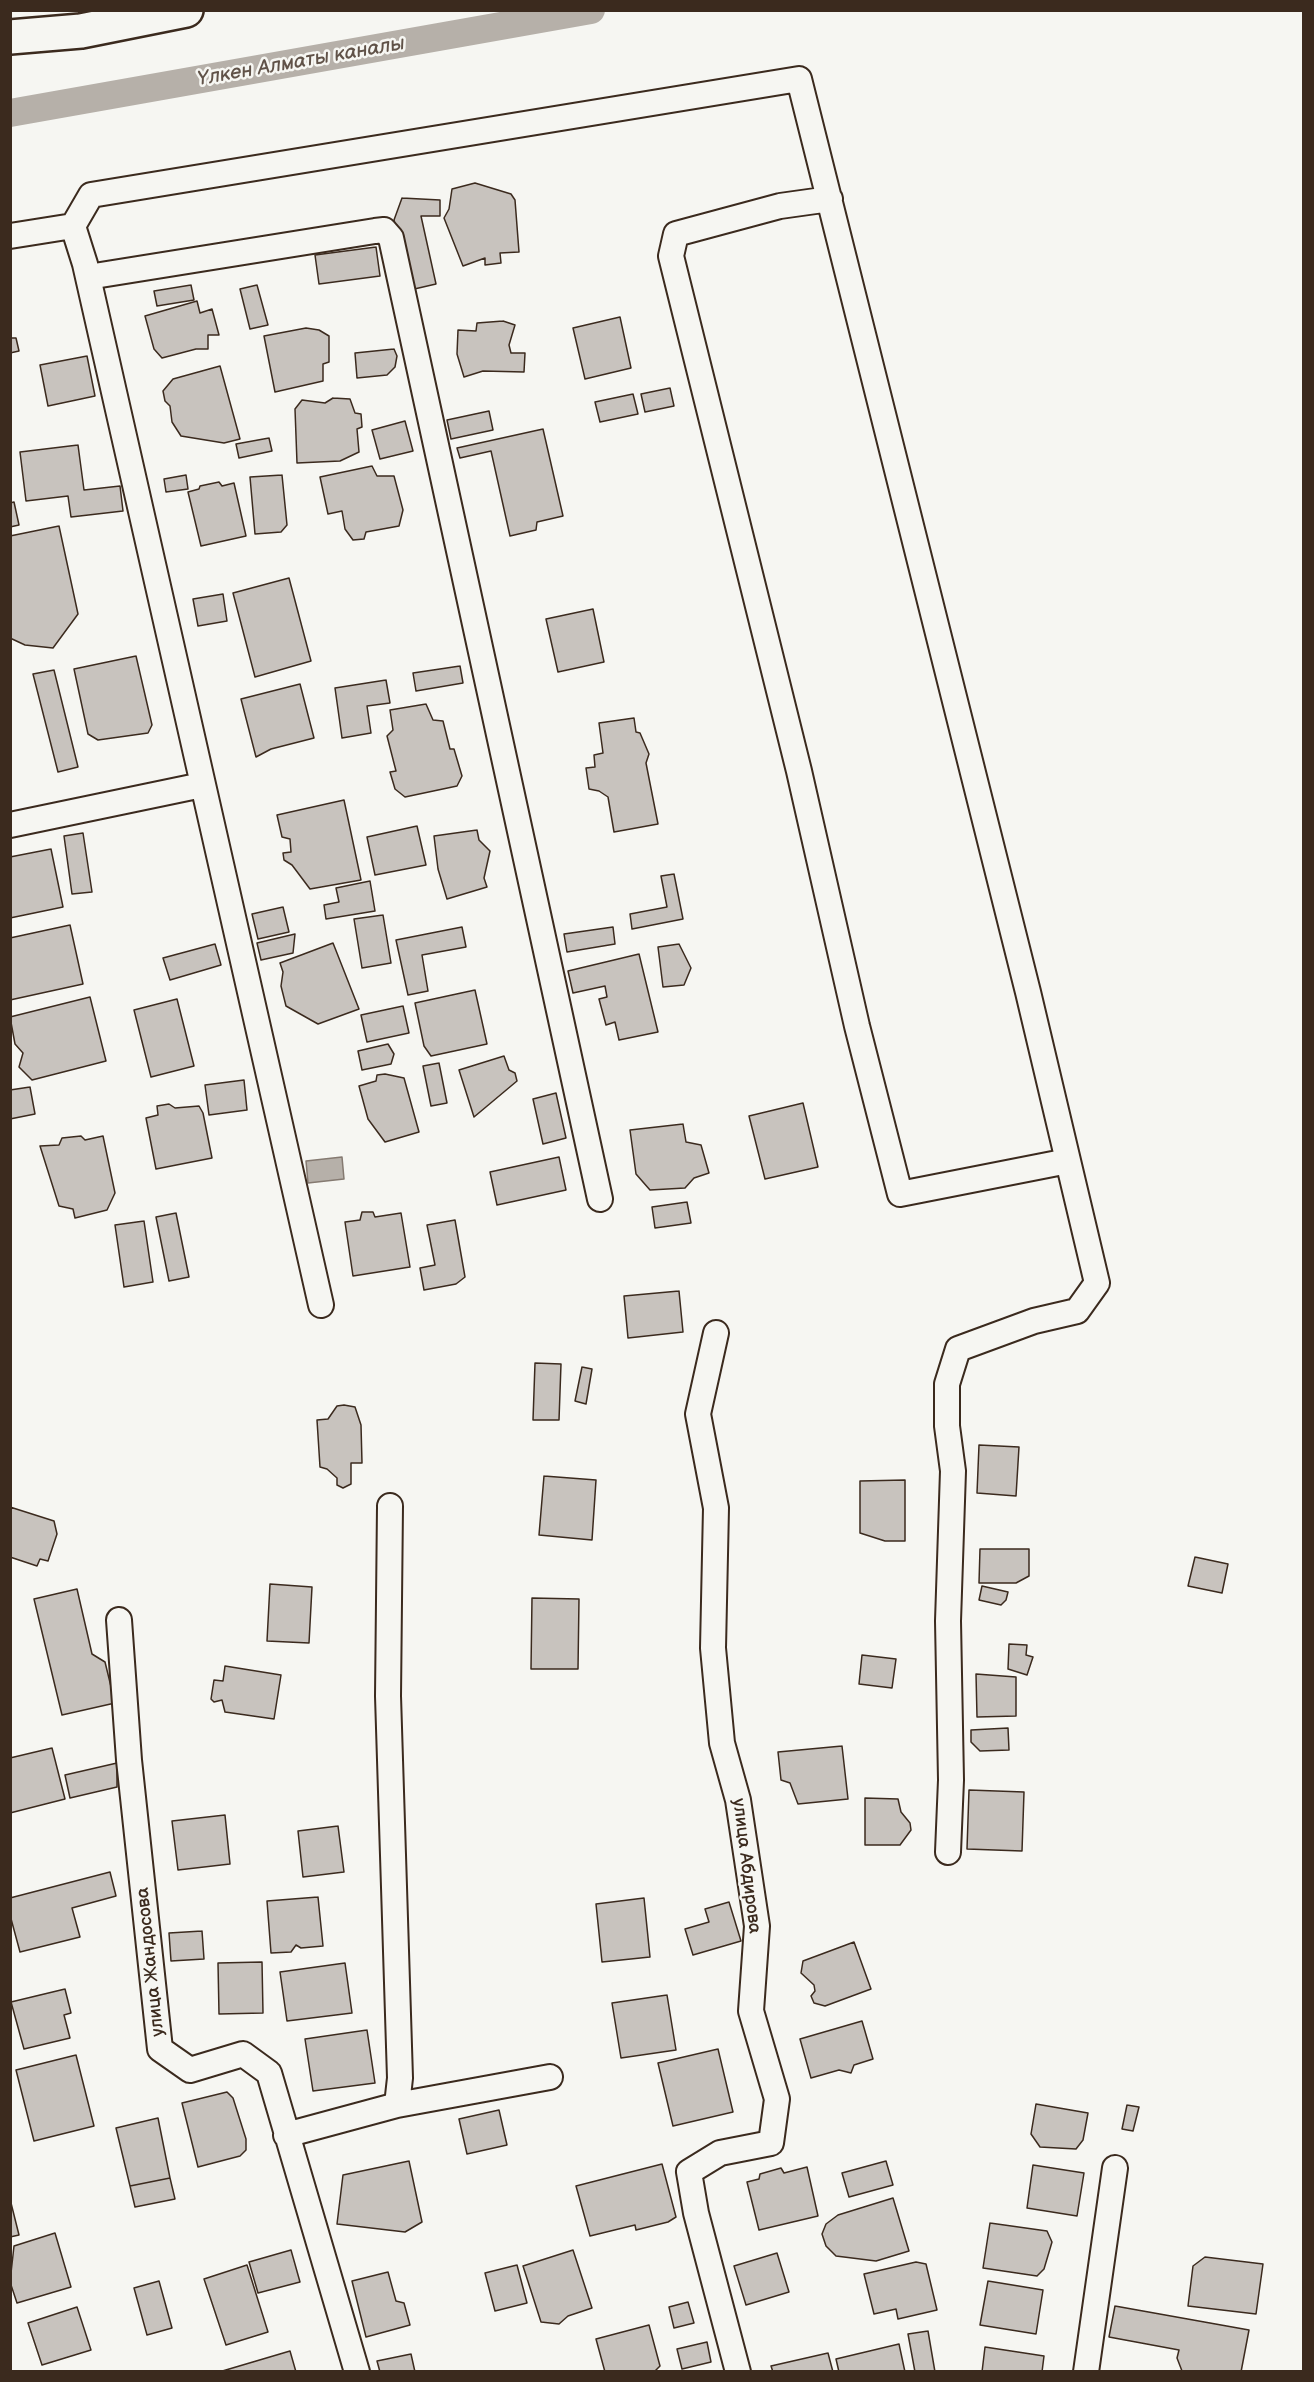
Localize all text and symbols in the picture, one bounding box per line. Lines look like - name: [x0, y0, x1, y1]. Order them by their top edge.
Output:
- water label: Үлкен Алматы каналы: [195, 32, 407, 92]
- street label: улица Абдирова: [727, 1797, 765, 1935]
- street label: улица Жандосова: [132, 1886, 170, 2038]

